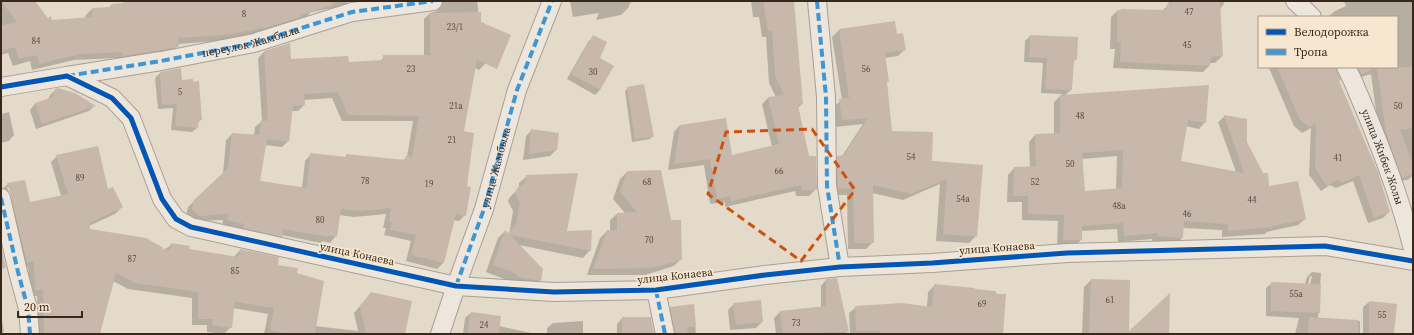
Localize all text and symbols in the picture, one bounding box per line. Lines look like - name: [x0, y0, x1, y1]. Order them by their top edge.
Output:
- house number: 47: [1184, 6, 1194, 18]
- house number: 8: [242, 8, 247, 20]
- legend: [1258, 16, 1398, 68]
- house number: 23/1: [447, 21, 463, 33]
- street label: переулок Жамбыла: [201, 22, 302, 60]
- text: Велодорожка: [1294, 24, 1370, 40]
- house number: 84: [31, 35, 41, 47]
- house number: 45: [1182, 39, 1192, 51]
- text: Тропа: [1294, 44, 1329, 60]
- house number: 23: [406, 63, 416, 75]
- house number: 56: [861, 63, 871, 75]
- house number: 30: [588, 66, 598, 78]
- house number: 5: [178, 86, 183, 98]
- house number: 21а: [449, 100, 463, 112]
- house number: 50: [1393, 100, 1403, 112]
- street label: улица Жибек Жолы: [1358, 107, 1407, 206]
- house number: 48: [1075, 110, 1085, 122]
- street label: улица Жамбыла: [477, 125, 514, 210]
- house number: 21: [447, 134, 457, 146]
- house number: 54: [906, 151, 916, 163]
- house number: 41: [1333, 152, 1343, 164]
- house number: 50: [1065, 158, 1075, 170]
- house number: 66: [774, 165, 784, 177]
- house number: 89: [75, 172, 85, 184]
- house number: 78: [360, 175, 370, 187]
- house number: 68: [642, 176, 652, 188]
- house number: 52: [1030, 176, 1040, 188]
- house number: 19: [424, 178, 434, 190]
- house number: 54а: [956, 193, 970, 205]
- house number: 44: [1247, 194, 1257, 206]
- house number: 48а: [1112, 200, 1126, 212]
- house number: 46: [1182, 208, 1192, 220]
- house number: 80: [315, 214, 325, 226]
- house number: 70: [644, 234, 654, 246]
- street label: улица Конаева: [959, 238, 1036, 258]
- street label: улица Конаева: [318, 239, 396, 269]
- house number: 87: [127, 253, 137, 265]
- house number: 85: [230, 265, 240, 277]
- street label: улица Конаева: [636, 265, 714, 287]
- house number: 55а: [1289, 288, 1303, 300]
- scale bar: [18, 293, 82, 319]
- house number: 61: [1105, 294, 1115, 306]
- house number: 69: [977, 298, 987, 310]
- text: 20 m: [24, 299, 50, 315]
- house number: 55: [1377, 309, 1387, 321]
- house number: 73: [791, 317, 801, 329]
- house number: 24: [479, 319, 489, 331]

